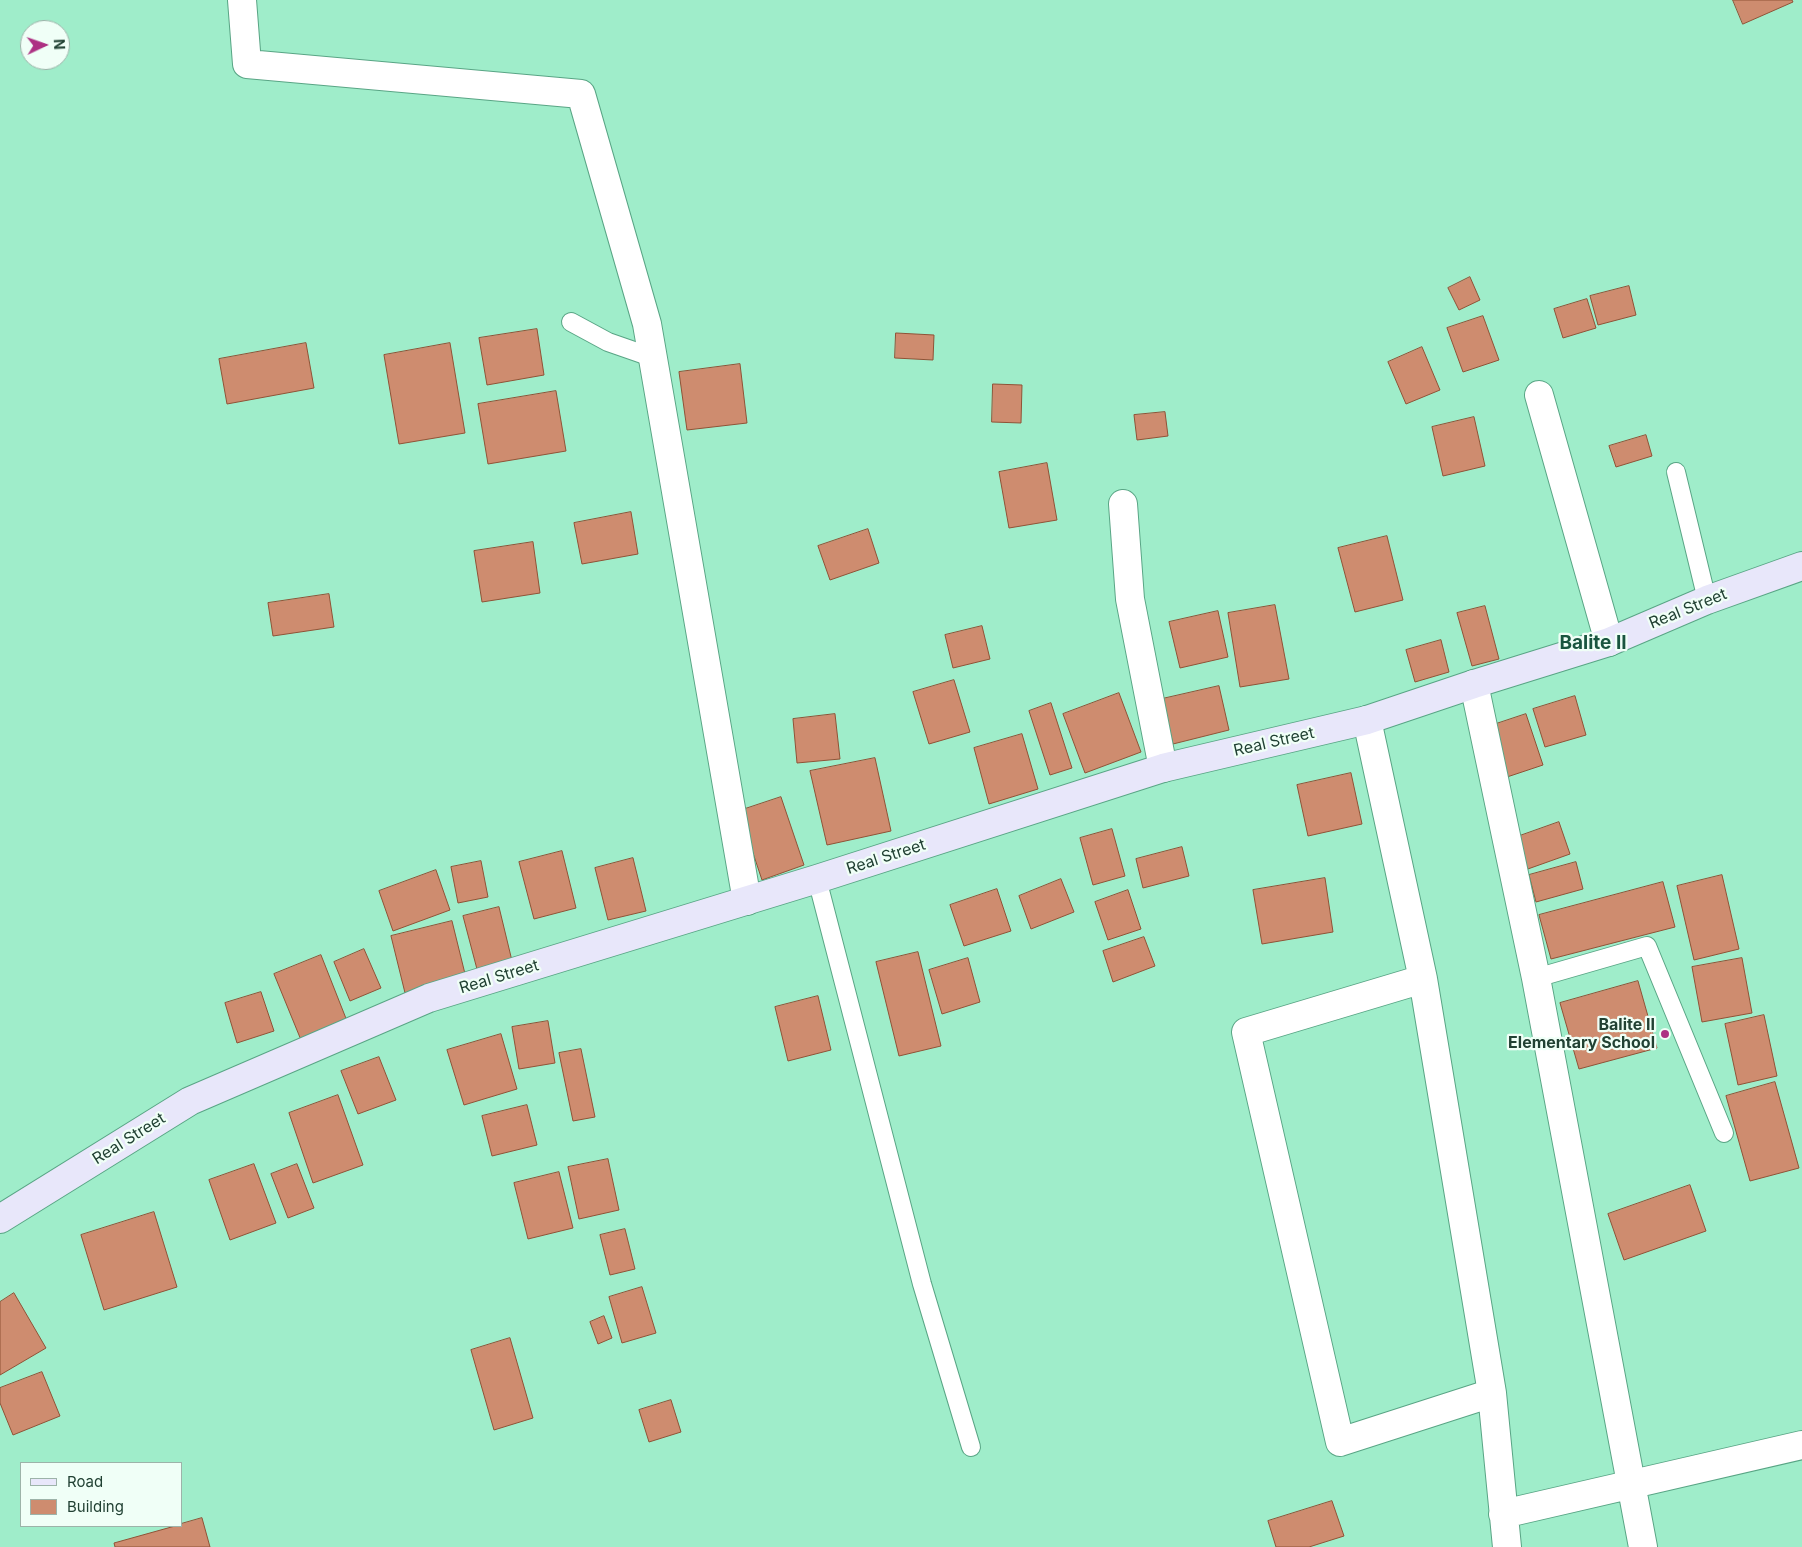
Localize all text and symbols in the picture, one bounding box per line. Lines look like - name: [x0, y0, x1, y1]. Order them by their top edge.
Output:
- north arrow: [20, 20, 70, 70]
- text: N: [51, 38, 68, 50]
- street label: Real Street: [1646, 585, 1730, 633]
- district label: Balite II: [1559, 632, 1627, 654]
- street label: Real Street: [1232, 723, 1316, 761]
- street label: Real Street: [844, 835, 928, 879]
- street label: Real Street: [457, 956, 541, 998]
- place label: Balite II Elementary School: [1508, 1015, 1655, 1053]
- marker: Balite II Elementary School: [1659, 1028, 1671, 1040]
- street label: Real Street: [89, 1109, 169, 1169]
- legend: [20, 1462, 182, 1527]
- text: Road: [67, 1472, 103, 1491]
- text: Building: [67, 1497, 124, 1516]

